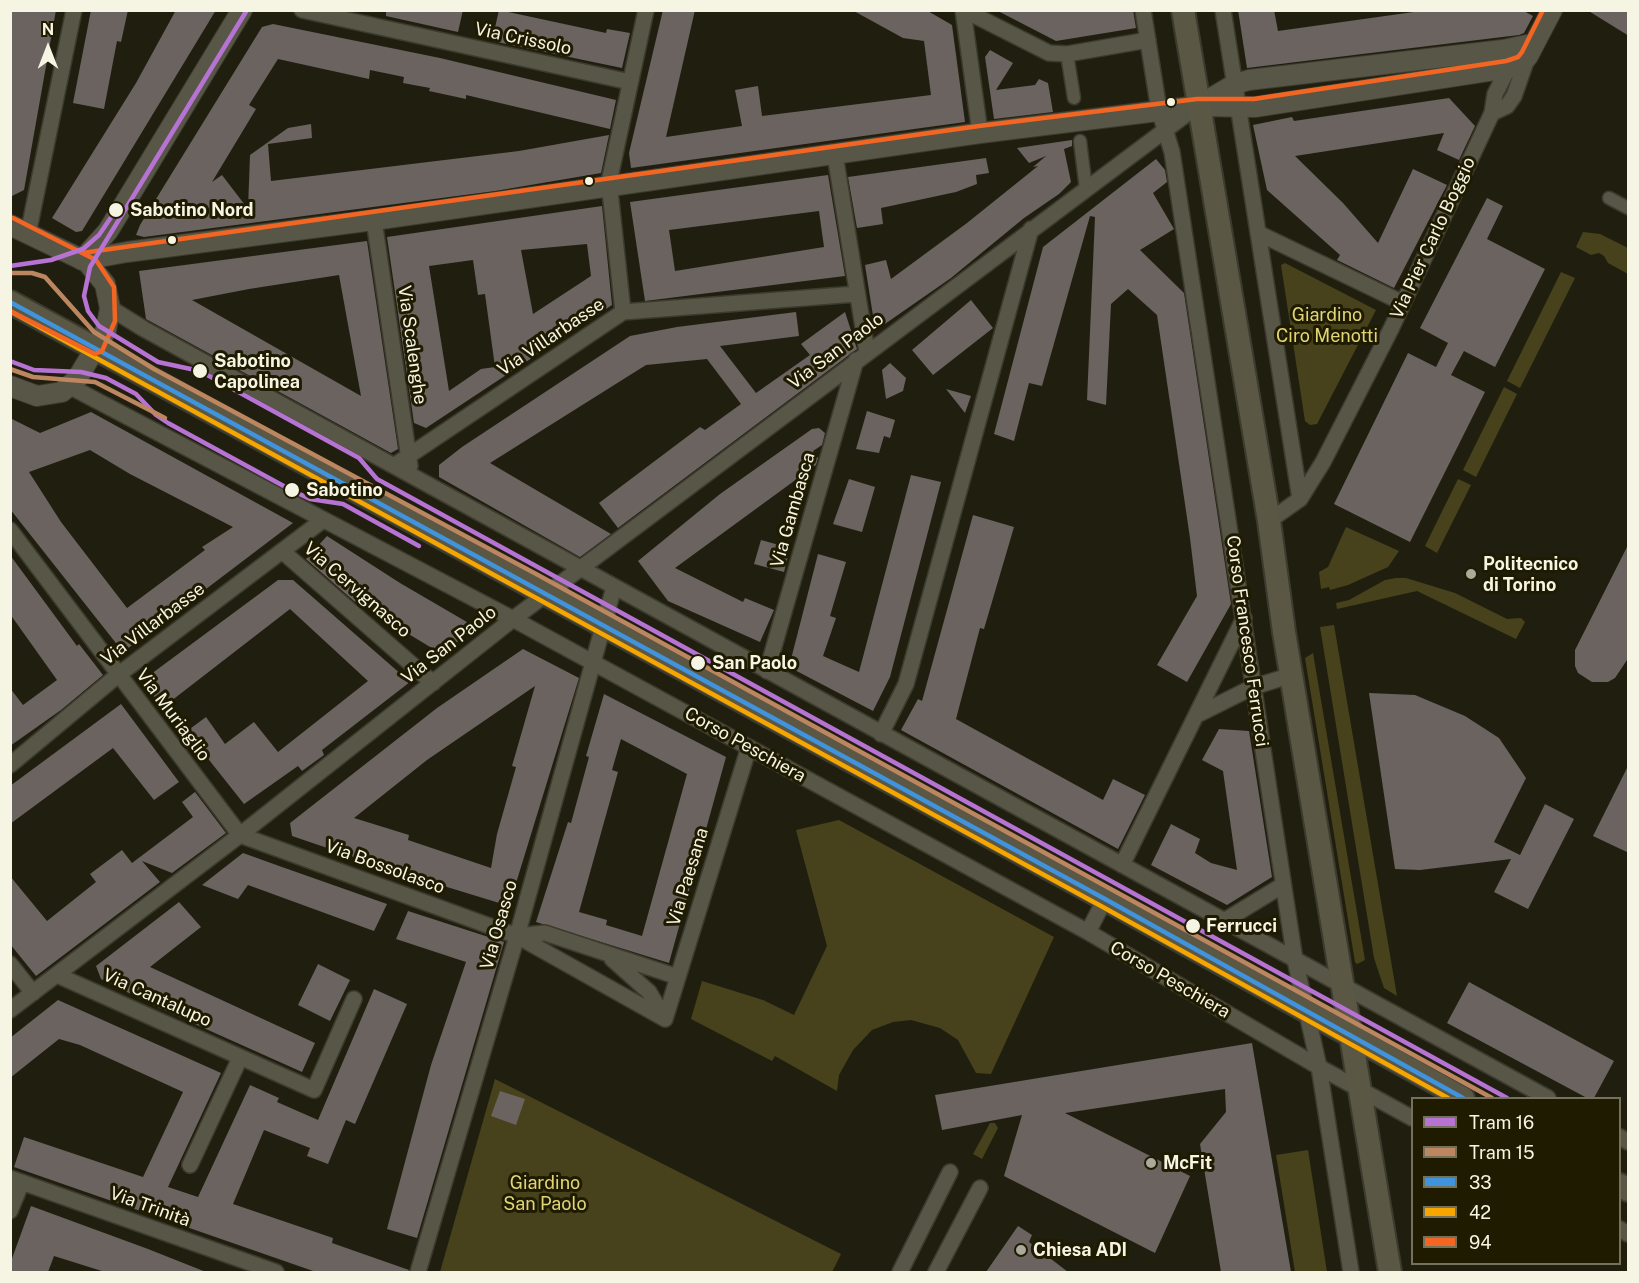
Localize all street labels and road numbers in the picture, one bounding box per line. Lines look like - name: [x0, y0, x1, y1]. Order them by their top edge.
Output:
- street label: Via Crissolo: [473, 18, 573, 60]
- street label: Via Pier Carlo Boggio: [1386, 154, 1480, 322]
- street label: Via Scalenghe: [393, 284, 431, 406]
- street label: Via Villarbasse: [494, 293, 608, 381]
- street label: Via San Paolo: [784, 308, 888, 394]
- street label: Via Gambasca: [766, 450, 820, 570]
- street label: Corso Francesco Ferrucci: [1221, 534, 1273, 748]
- street label: Via Cervignasco: [299, 538, 415, 642]
- street label: Via Villarbasse: [97, 578, 209, 670]
- street label: Via San Paolo: [397, 601, 501, 689]
- street label: Via Muriaglio: [131, 665, 215, 765]
- street label: Corso Peschiera: [681, 703, 809, 787]
- street label: Via Paesana: [663, 825, 713, 929]
- street label: Via Bossolasco: [322, 835, 448, 899]
- street label: Via Osasco: [476, 878, 522, 972]
- street label: Corso Peschiera: [1106, 937, 1234, 1023]
- street label: Via Cantalupo: [99, 964, 215, 1032]
- street label: Via Trinità: [107, 1182, 193, 1232]

